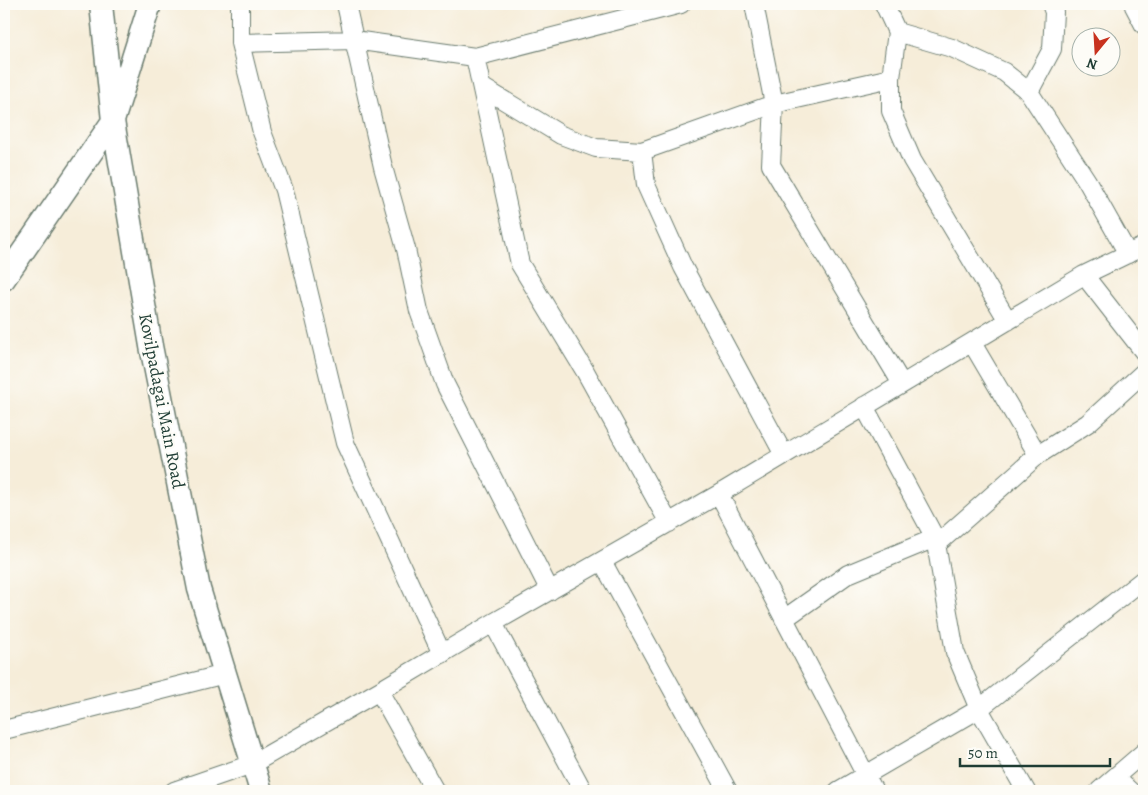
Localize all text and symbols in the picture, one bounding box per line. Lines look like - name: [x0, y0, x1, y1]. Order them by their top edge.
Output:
- north arrow: [1070, 28, 1120, 78]
- text: N: [1084, 53, 1100, 74]
- street label: Kovilpadagai Main Road: [133, 311, 191, 491]
- scale bar: [960, 735, 1110, 767]
- text: 50 m: [968, 743, 998, 763]

